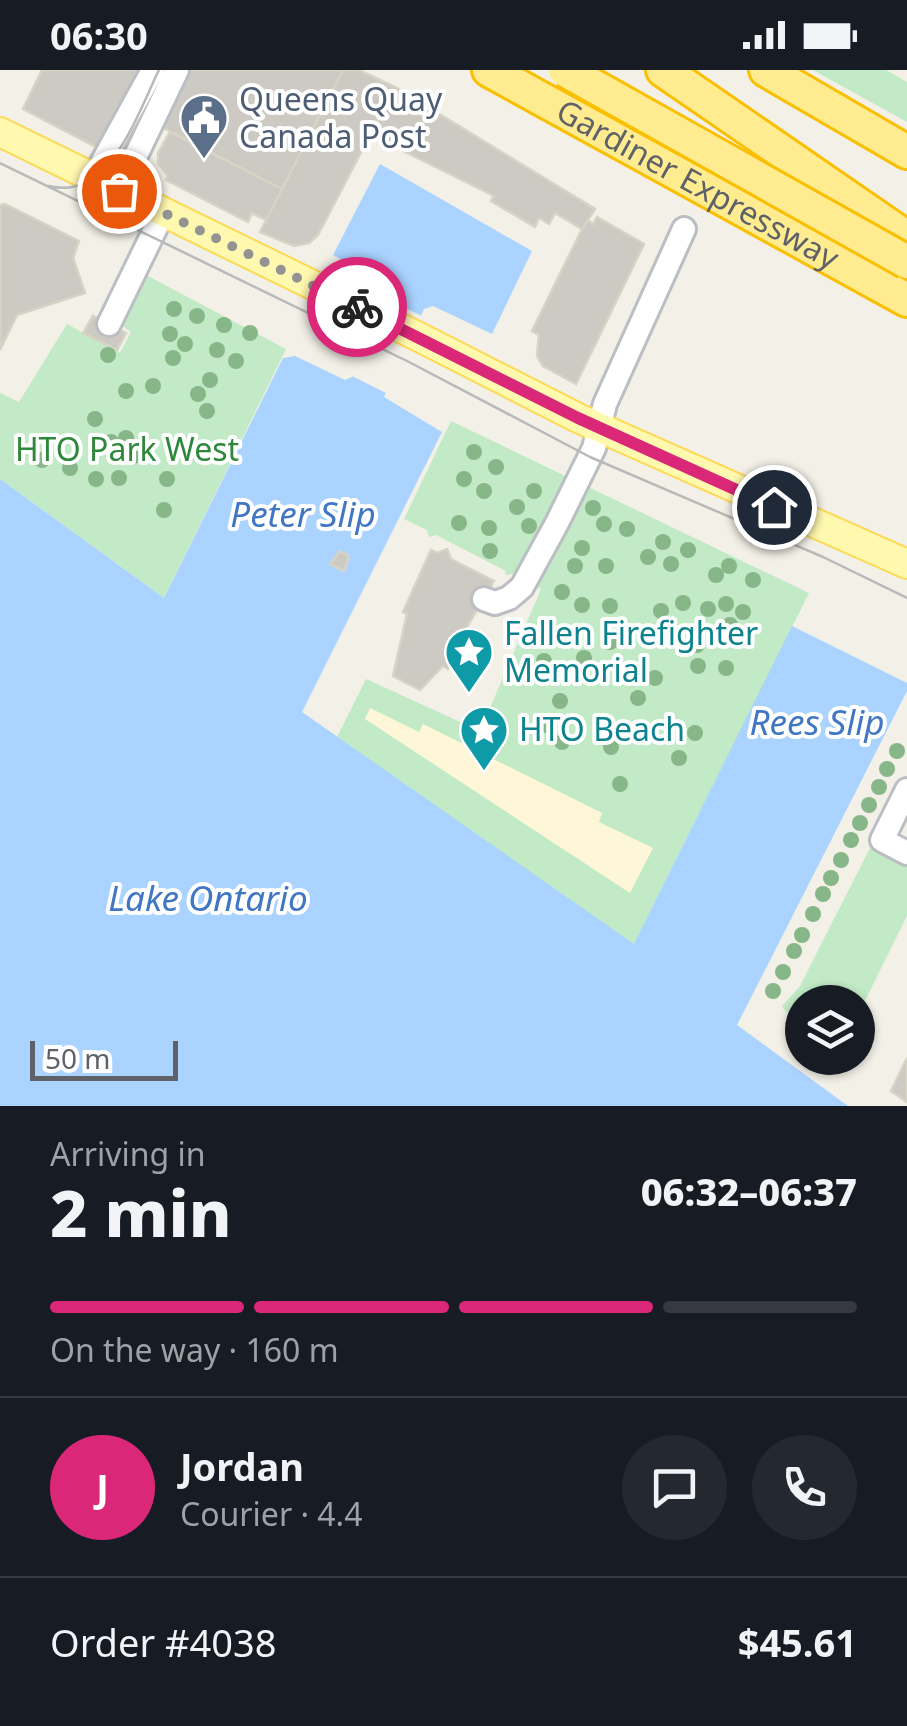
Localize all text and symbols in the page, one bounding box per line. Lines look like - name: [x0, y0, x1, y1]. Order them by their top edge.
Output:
- text: 06:30: [50, 9, 148, 61]
- place label: Queens Quay Canada Post: [239, 77, 443, 157]
- street label: Gardiner Expressway: [549, 88, 848, 279]
- public building icon: Queens Quay Canada Post: [178, 92, 230, 160]
- pin: [77, 149, 162, 234]
- icon: bag: [92, 164, 147, 219]
- courier: [307, 257, 407, 357]
- icon: bike: [330, 280, 385, 335]
- park label: HTO Park West: [15, 427, 239, 470]
- pin: [732, 465, 817, 550]
- icon: home: [747, 480, 802, 535]
- water label: Peter Slip: [230, 490, 376, 537]
- place label: Fallen Firefighter Memorial: [504, 611, 758, 691]
- place icon: Fallen Firefighter Memorial: [443, 626, 495, 694]
- water label: Rees Slip: [749, 698, 885, 745]
- place icon: HTO Beach: [458, 704, 510, 772]
- place label: HTO Beach: [519, 707, 685, 750]
- water label: Lake Ontario: [108, 874, 308, 921]
- map controls: [785, 985, 875, 1075]
- button: layers: [785, 985, 875, 1075]
- scale bar: [30, 1036, 178, 1080]
- text: 50 m: [45, 1039, 111, 1077]
- text: Arriving in: [50, 1132, 205, 1175]
- text: 06:32–06:37: [641, 1165, 857, 1217]
- text: 2 min: [50, 1168, 232, 1256]
- text: On the way · 160 m: [50, 1328, 339, 1371]
- button: chat: [622, 1435, 727, 1540]
- button: phone: [752, 1435, 857, 1540]
- text: Jordan: [180, 1440, 304, 1492]
- text: J: [96, 1461, 109, 1513]
- text: Courier · 4.4: [180, 1492, 363, 1535]
- text: Order #4038: [50, 1616, 276, 1668]
- text: $45.61: [738, 1616, 857, 1668]

